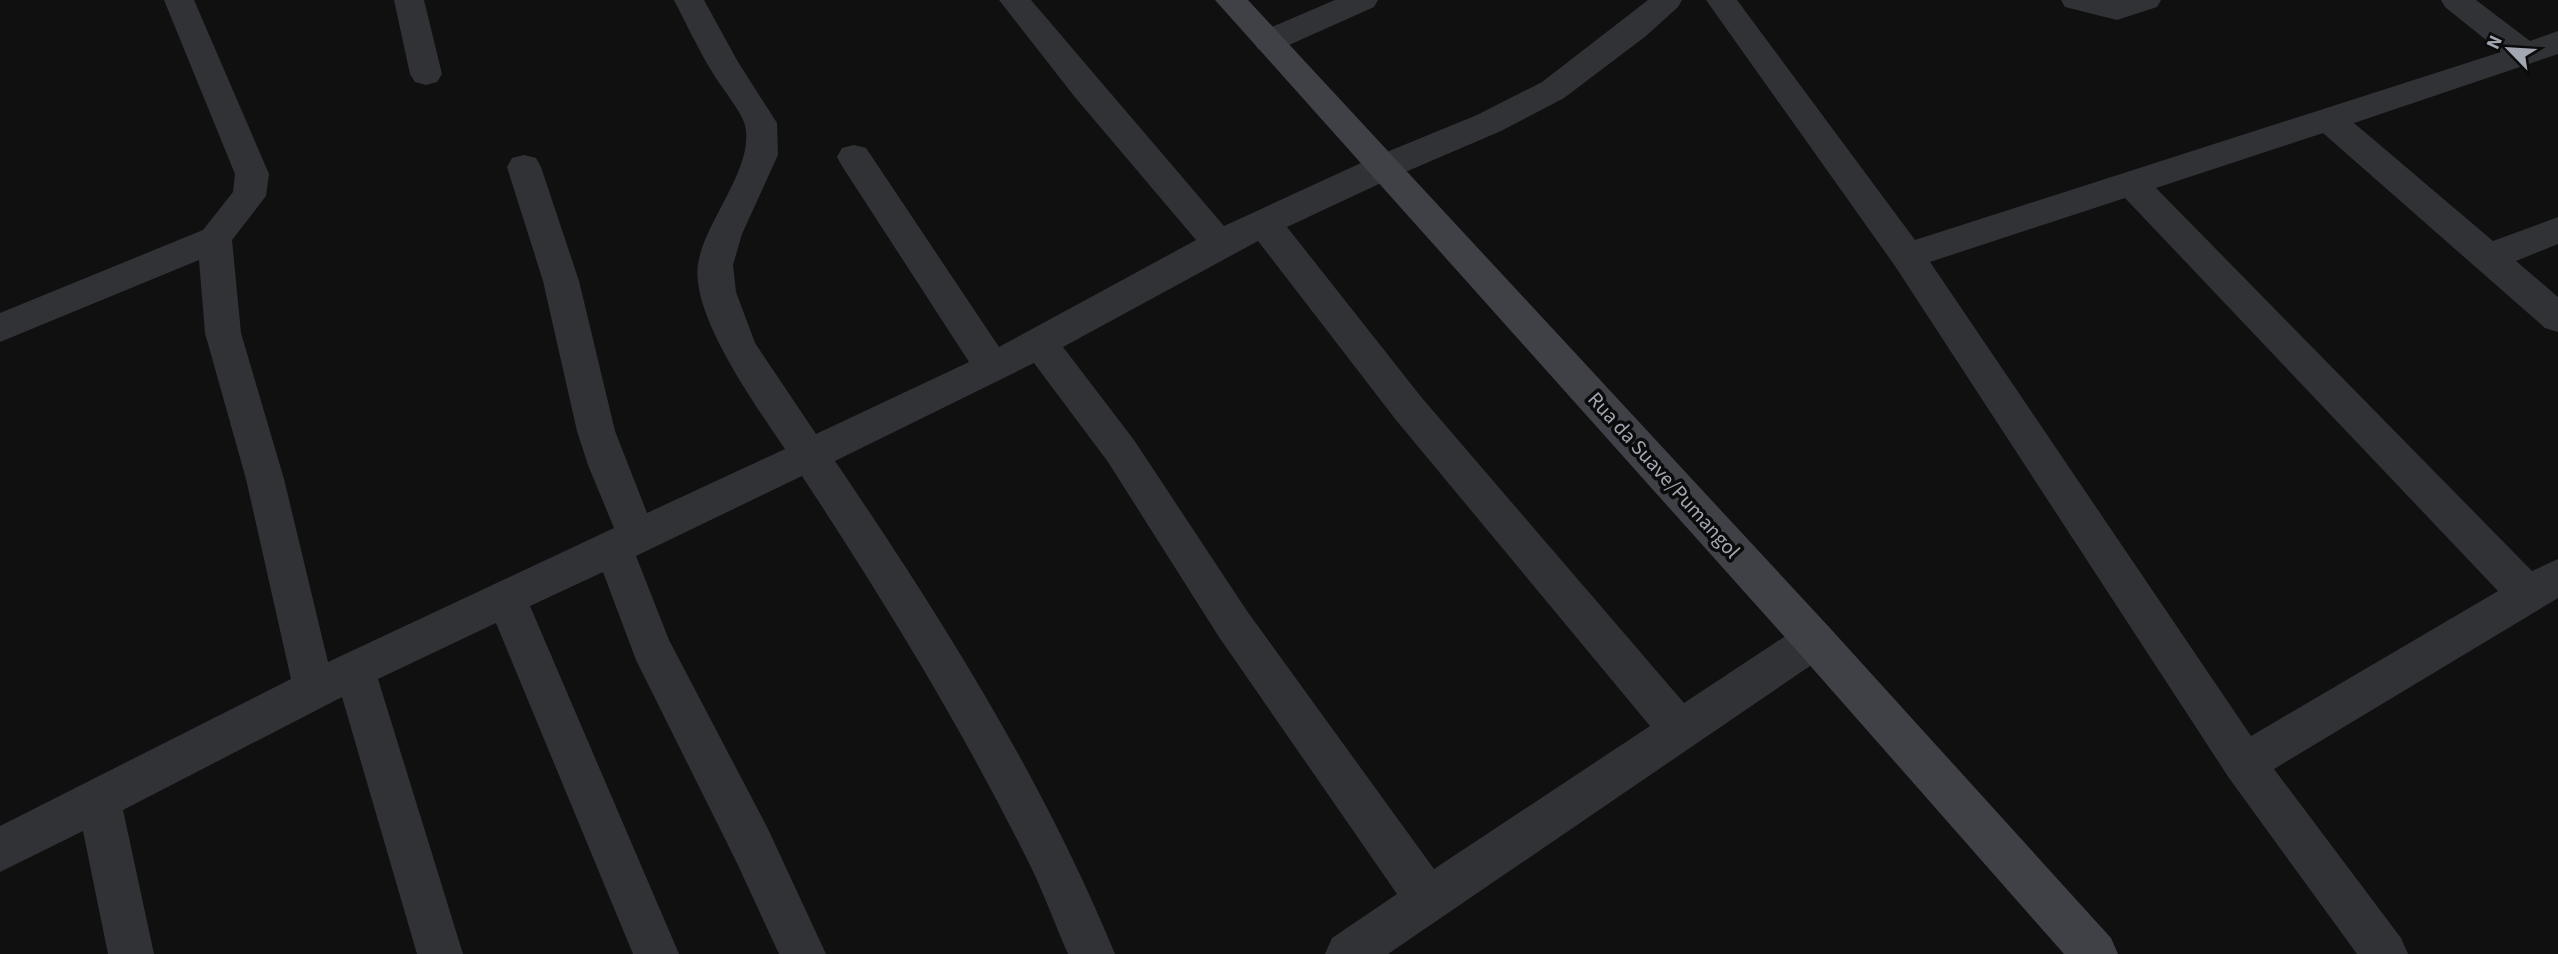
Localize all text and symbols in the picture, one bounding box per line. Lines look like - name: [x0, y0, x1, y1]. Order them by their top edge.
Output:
- north arrow: [2474, 14, 2544, 84]
- text: N: [2480, 31, 2510, 54]
- street label: Rua da Suave/Pumangol: [1581, 385, 1747, 565]

